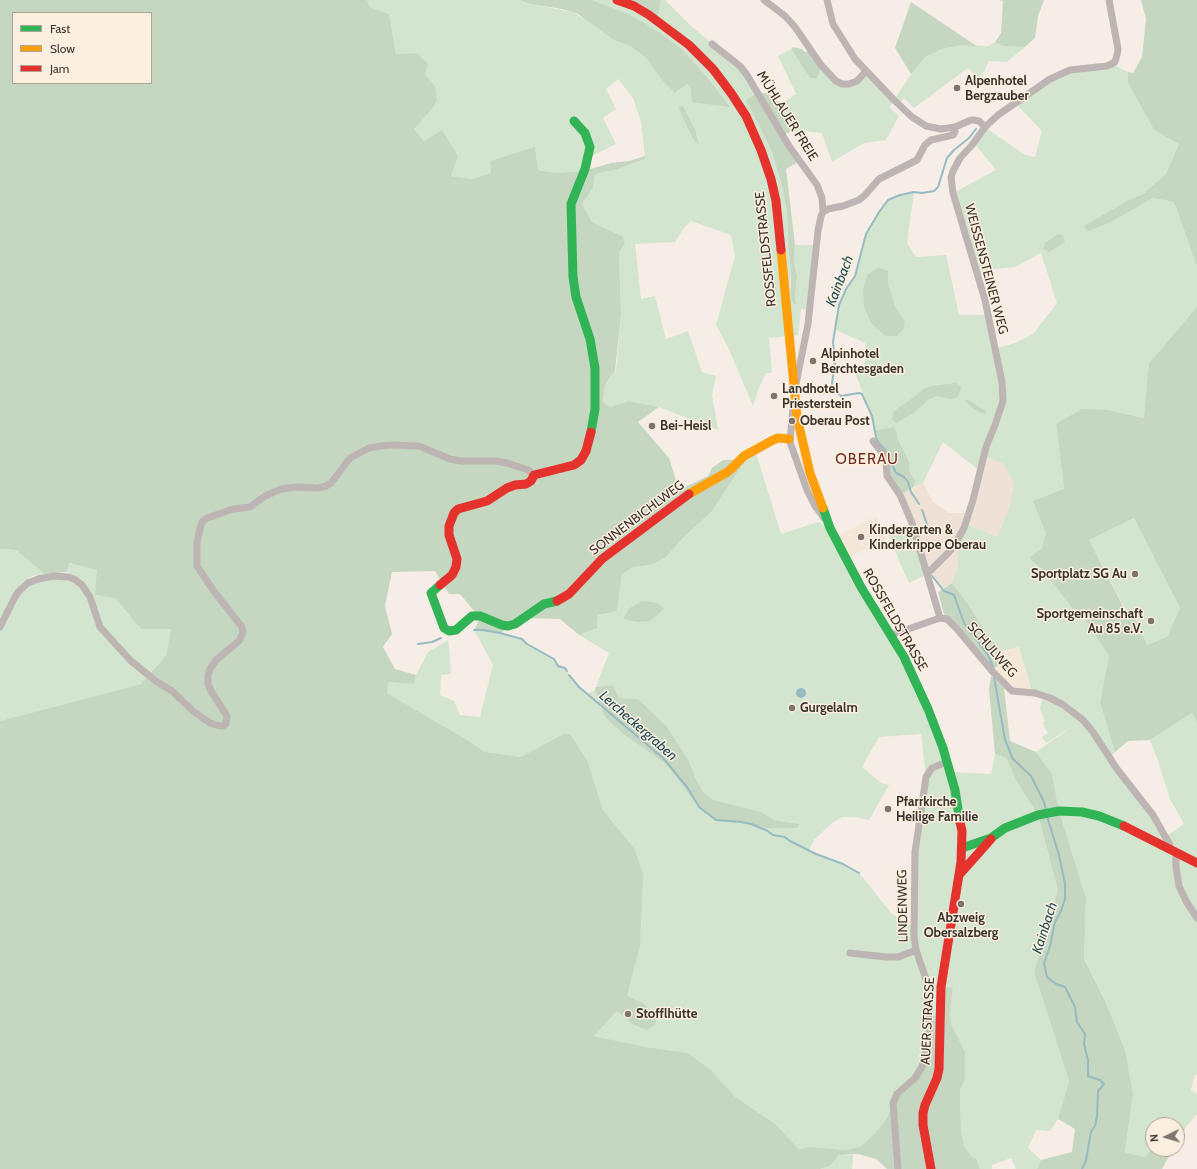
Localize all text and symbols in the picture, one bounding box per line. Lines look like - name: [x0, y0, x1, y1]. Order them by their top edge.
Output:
- legend: [12, 12, 152, 84]
- text: Fast: [50, 21, 70, 36]
- text: Slow: [50, 41, 75, 56]
- text: Jam: [50, 61, 69, 76]
- street label: MÜHLAUER FREIE: [753, 68, 821, 164]
- place label: Alpenhotel Bergzauber: [965, 73, 1029, 104]
- marker: Alpenhotel Bergzauber: [952, 83, 962, 93]
- street label: ROSSFELDSTRASSE: [752, 191, 780, 307]
- street label: WEISSENSTEINER WEG: [961, 202, 1011, 336]
- water label: Kainbach: [823, 253, 857, 309]
- place label: Alpinhotel Berchtesgaden: [821, 346, 904, 377]
- marker: Alpinhotel Berchtesgaden: [808, 356, 818, 366]
- place label: Landhotel Priesterstein: [782, 381, 852, 412]
- marker: Landhotel Priesterstein: [769, 391, 779, 401]
- place label: Oberau Post: [800, 413, 870, 429]
- marker: Oberau Post: [787, 416, 797, 426]
- place label: Bei-Heisl: [660, 418, 711, 434]
- marker: Bei-Heisl: [647, 421, 657, 431]
- district label: OBERAU: [835, 451, 899, 469]
- street label: SONNENBICHLWEG: [587, 477, 687, 559]
- place label: Kindergarten & Kinderkrippe Oberau: [869, 522, 986, 553]
- marker: Kindergarten & Kinderkrippe Oberau: [856, 532, 866, 542]
- street label: ROSSFELDSTRASSE: [859, 566, 931, 674]
- place label: Sportplatz SG Au: [1031, 566, 1127, 582]
- marker: Sportplatz SG Au: [1130, 569, 1140, 579]
- place label: Sportgemeinschaft Au 85 e.V.: [1037, 606, 1143, 637]
- marker: Sportgemeinschaft Au 85 e.V.: [1146, 616, 1156, 626]
- street label: SCHULWEG: [964, 619, 1020, 681]
- water label: Lercheckergraben: [596, 688, 680, 764]
- place label: Gurgelalm: [800, 700, 858, 716]
- marker: Gurgelalm: [787, 703, 797, 713]
- place label: Pfarrkirche Heilige Familie: [896, 794, 978, 825]
- marker: Pfarrkirche Heilige Familie: [883, 804, 893, 814]
- street label: LINDENWEG: [895, 869, 911, 943]
- marker: Abzweig Obersalzberg: [956, 899, 966, 909]
- water label: Kainbach: [1029, 900, 1061, 956]
- place label: Abzweig Obersalzberg: [924, 910, 998, 941]
- street label: AUER STRASSE: [918, 977, 938, 1065]
- place label: Stofflhütte: [636, 1006, 697, 1022]
- marker: Stofflhütte: [623, 1009, 633, 1019]
- north arrow: [1145, 1117, 1185, 1157]
- text: N: [1147, 1133, 1161, 1142]

